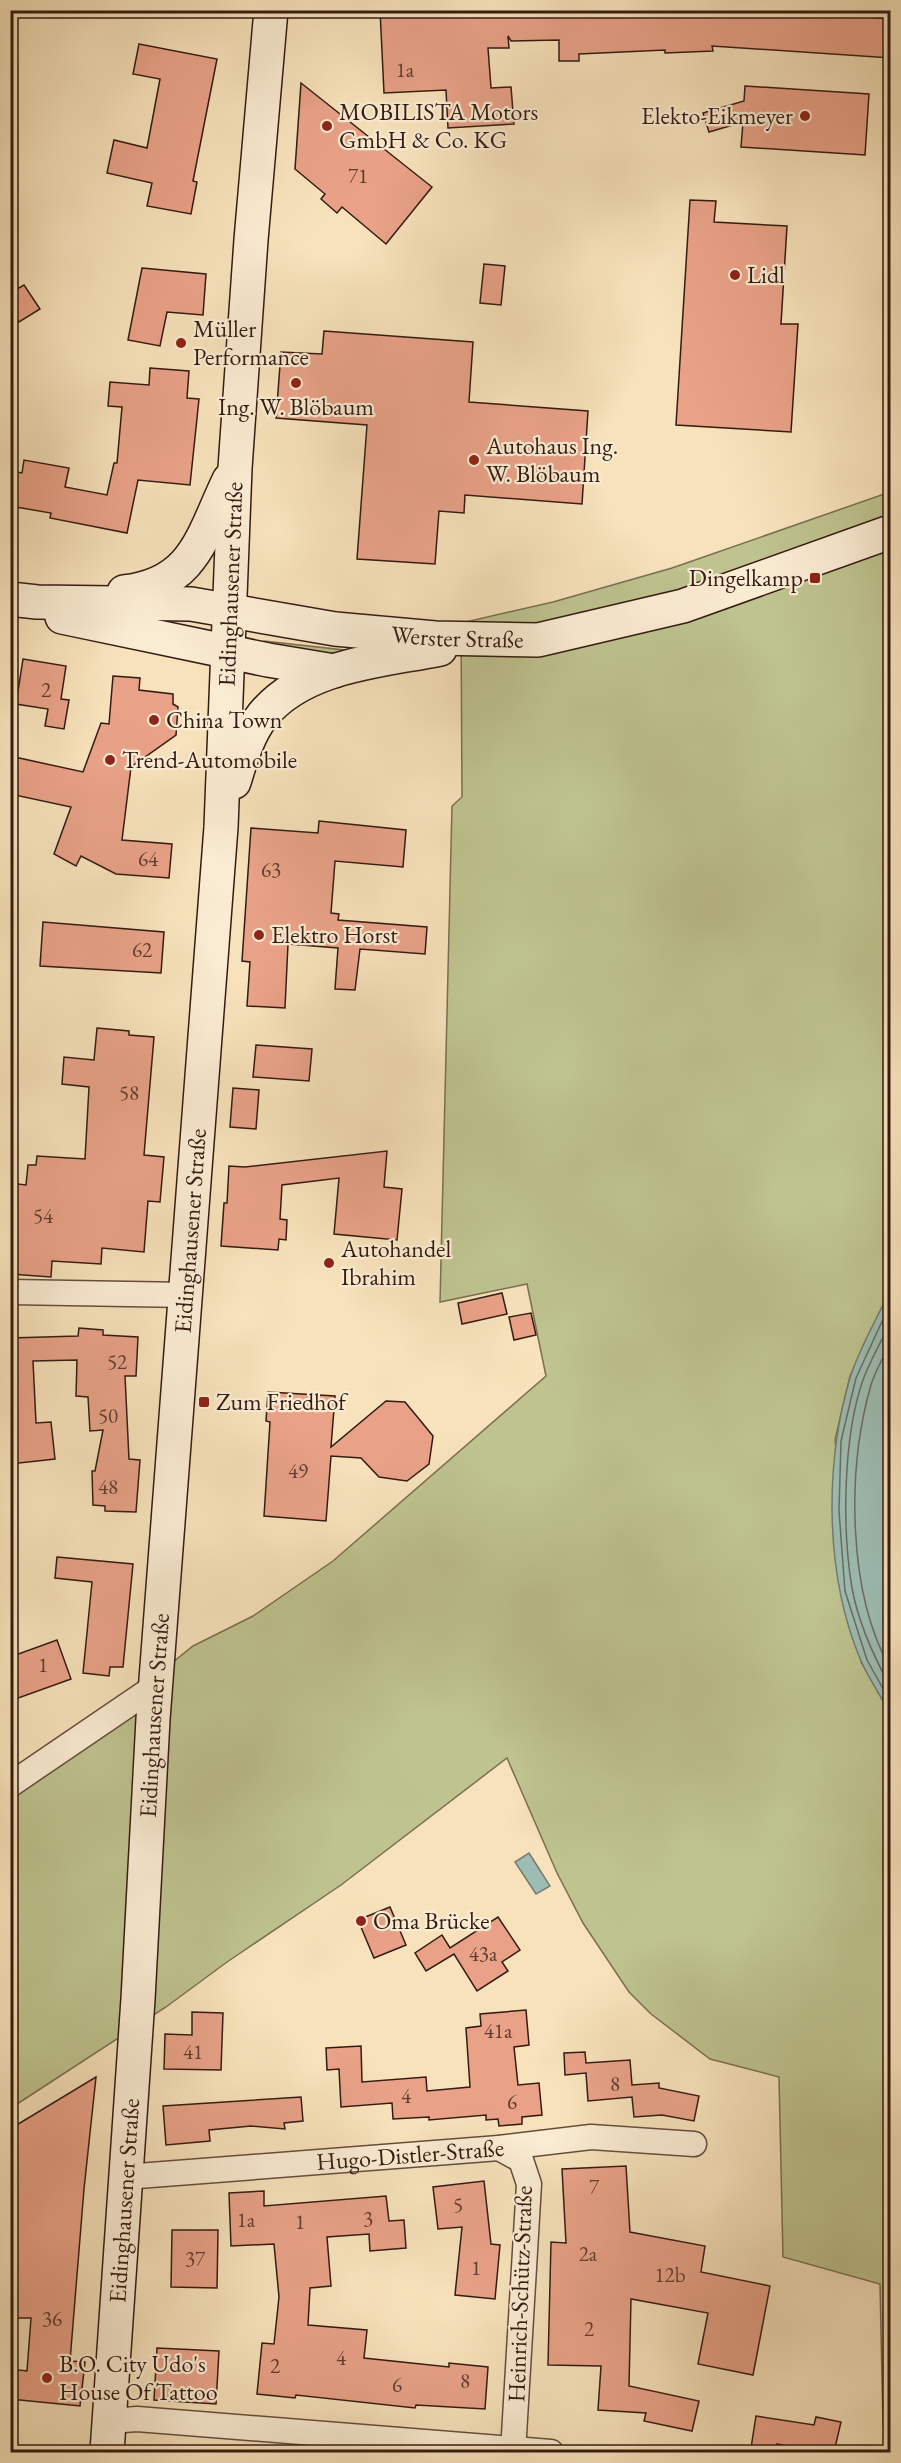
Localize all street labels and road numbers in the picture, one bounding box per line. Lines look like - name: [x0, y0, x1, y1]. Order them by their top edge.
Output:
- street label: Eidinghausener Straße: [210, 481, 249, 687]
- street label: Werster Straße: [390, 618, 524, 655]
- street label: Eidinghausener Straße: [166, 1127, 213, 1334]
- street label: Eidinghausener Straße: [132, 1612, 176, 1819]
- street label: Eidinghausener Straße: [101, 2097, 146, 2304]
- street label: Hugo-Distler-Straße: [315, 2132, 506, 2177]
- street label: Heinrich-Schütz-Straße: [500, 2185, 539, 2403]

